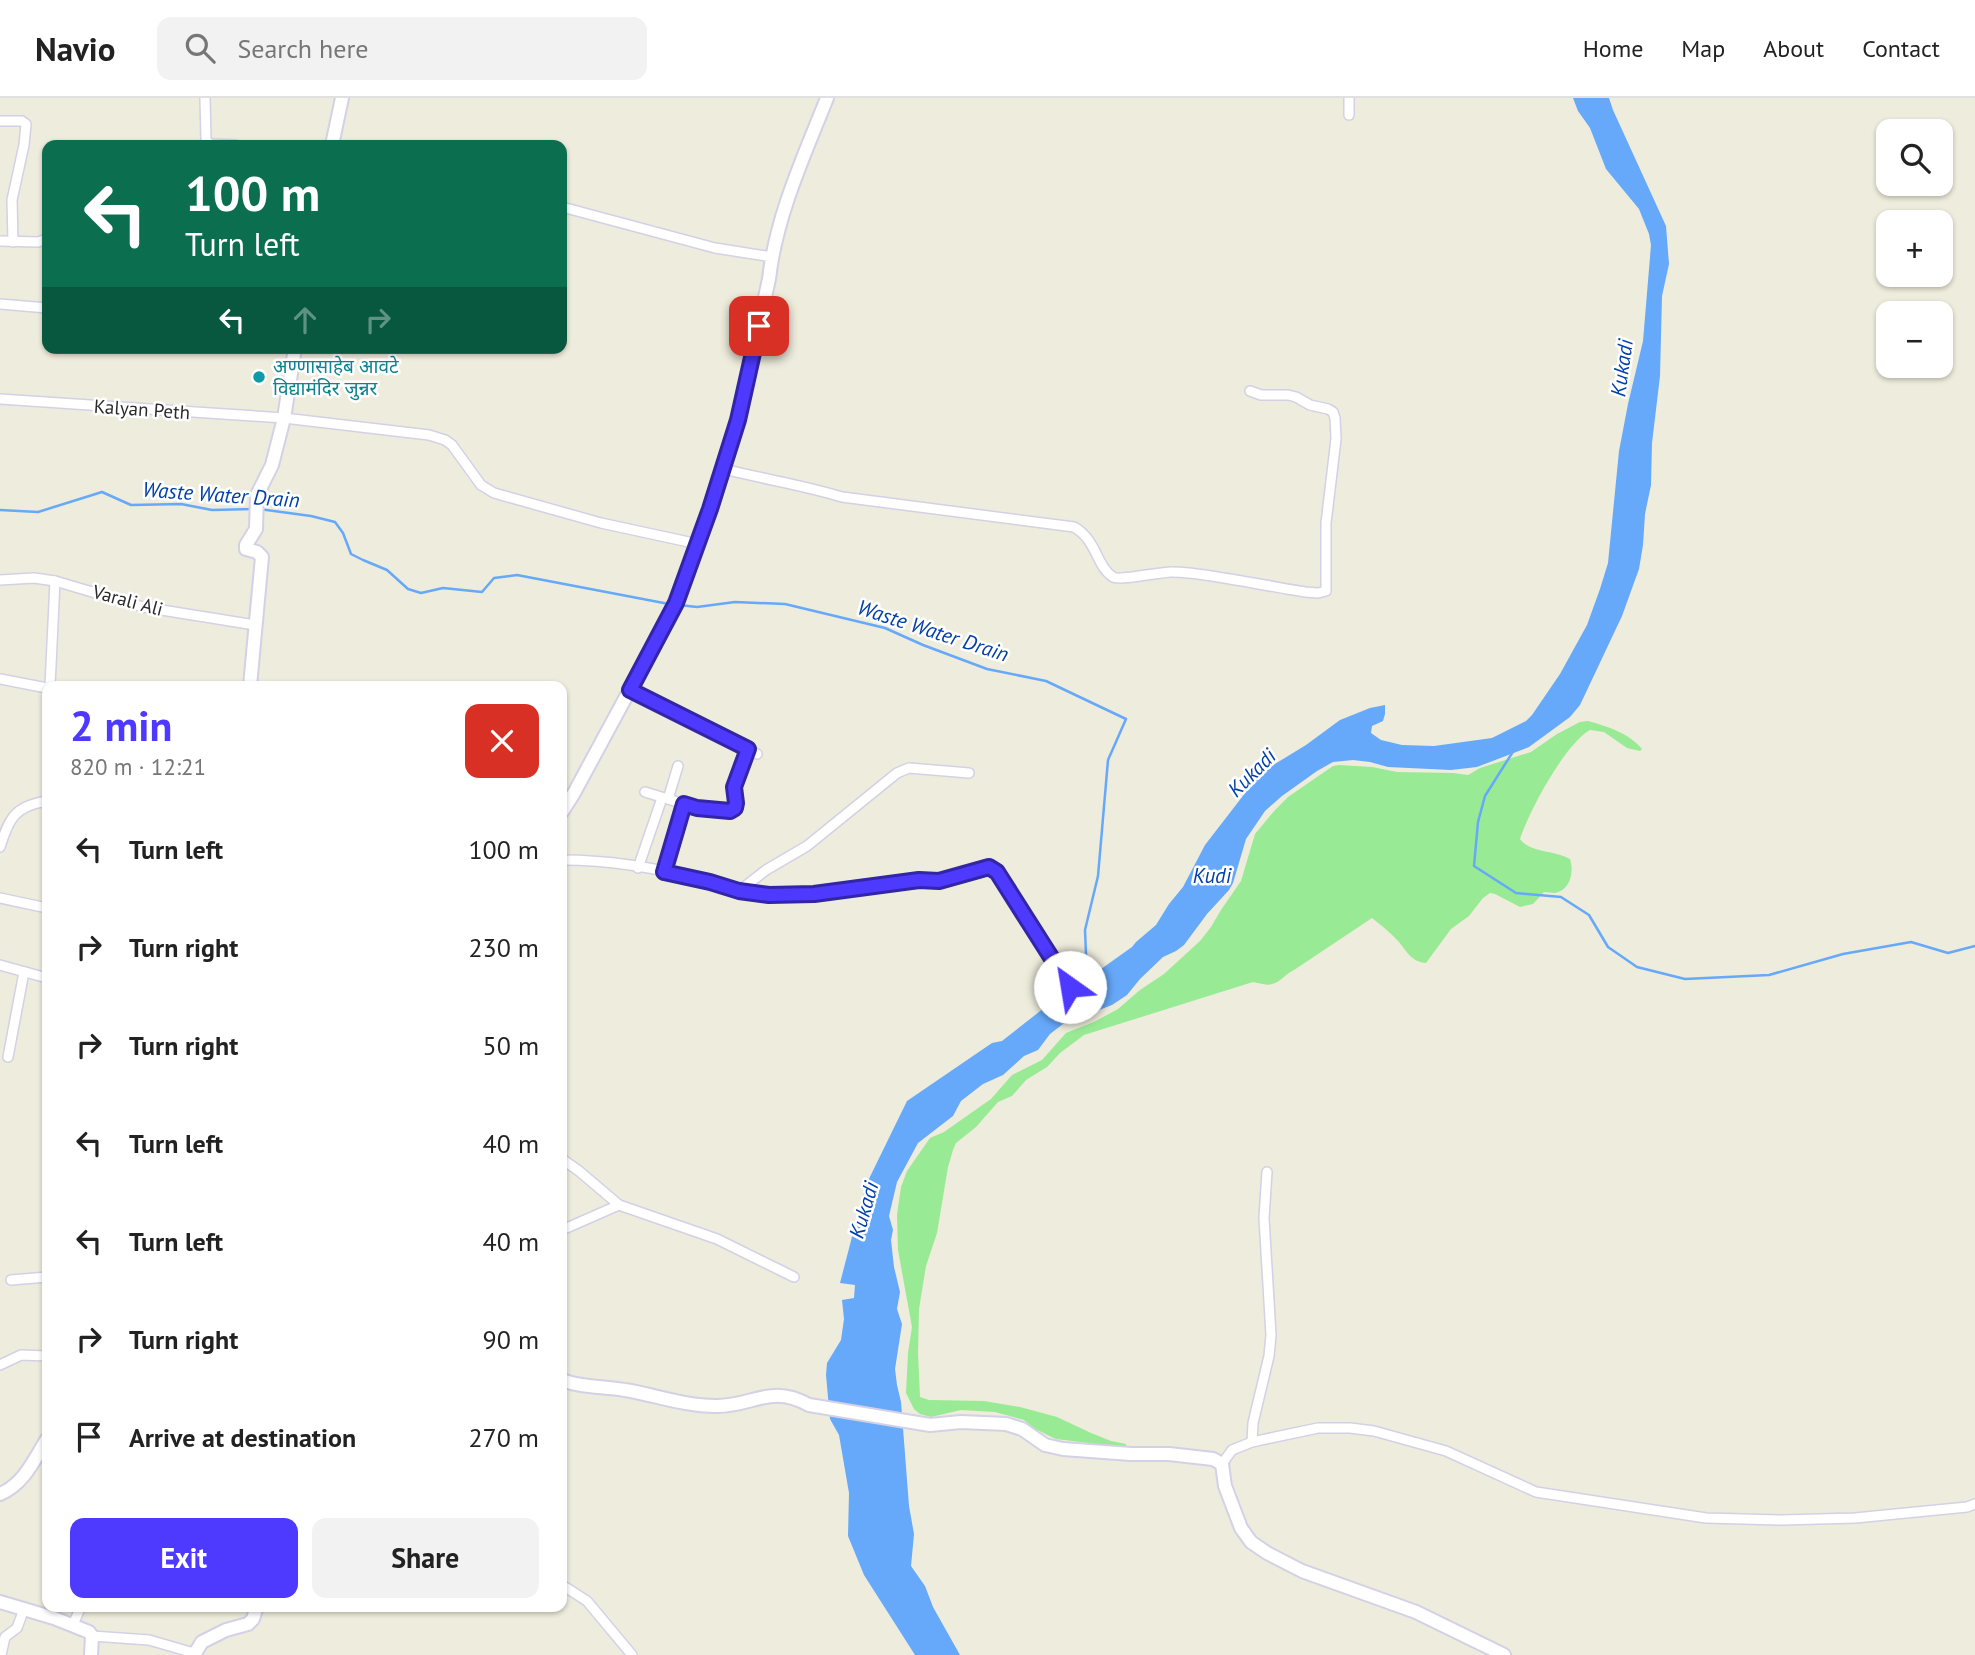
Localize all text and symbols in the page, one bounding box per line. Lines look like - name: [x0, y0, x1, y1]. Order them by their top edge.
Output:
- search box: [157, 17, 647, 80]
- text: Navio: [35, 27, 115, 70]
- icon: search: [181, 29, 219, 67]
- text: Search here: [237, 32, 369, 65]
- text: Home: [1583, 33, 1643, 64]
- text: Map: [1681, 33, 1725, 64]
- text: About: [1763, 33, 1824, 64]
- text: Contact: [1862, 33, 1940, 64]
- map controls: [1876, 119, 1953, 378]
- button: search: [1876, 119, 1953, 196]
- text: 100 m: [185, 161, 320, 225]
- icon: left: [70, 168, 161, 259]
- button: +: [1876, 210, 1953, 287]
- text: Turn left: [185, 223, 300, 265]
- pin: [729, 296, 789, 356]
- icon: left: [213, 301, 251, 339]
- icon: ahead: [286, 301, 324, 339]
- icon: right: [359, 301, 397, 339]
- button: −: [1876, 301, 1953, 378]
- icon: arrive: [740, 307, 778, 345]
- water label: Kukadi: [1604, 337, 1639, 398]
- place label: अण्णासाहेब आवटे विद्यामंदिर जुन्नर: [273, 354, 399, 401]
- marker: अण्णासाहेब आवटे विद्यामंदिर जुन्नर: [251, 369, 267, 385]
- street label: Kalyan Peth: [93, 394, 191, 424]
- water label: Waste Water Drain: [142, 476, 301, 513]
- street label: Varali Ali: [89, 579, 166, 621]
- water label: Waste Water Drain: [854, 593, 1012, 668]
- text: 2 min: [70, 698, 172, 753]
- button: close: [465, 704, 539, 778]
- water label: Kukadi: [1222, 742, 1282, 803]
- text: 820 m · 12:21: [70, 752, 206, 781]
- icon: left: [70, 830, 108, 868]
- text: Turn left: [129, 833, 223, 866]
- text: 100 m: [468, 833, 539, 866]
- water label: Kudi: [1193, 862, 1232, 889]
- icon: right: [70, 928, 108, 966]
- text: Turn right: [129, 931, 238, 964]
- text: 230 m: [468, 931, 539, 964]
- position arrow: [1033, 950, 1107, 1024]
- icon: right: [70, 1026, 108, 1064]
- text: Turn right: [129, 1029, 238, 1062]
- text: 50 m: [483, 1029, 539, 1062]
- icon: left: [70, 1124, 108, 1162]
- text: Turn left: [129, 1127, 223, 1160]
- text: 40 m: [483, 1127, 539, 1160]
- water label: Kukadi: [843, 1178, 885, 1241]
- icon: left: [70, 1222, 108, 1260]
- text: Turn left: [129, 1225, 223, 1258]
- text: 40 m: [483, 1225, 539, 1258]
- icon: right: [70, 1320, 108, 1358]
- text: Turn right: [129, 1323, 238, 1356]
- text: 90 m: [483, 1323, 539, 1356]
- icon: arrive: [70, 1418, 108, 1456]
- text: Arrive at destination: [129, 1421, 356, 1454]
- text: 270 m: [468, 1421, 539, 1454]
- button: Exit: [70, 1518, 298, 1598]
- button: Share: [312, 1518, 539, 1598]

